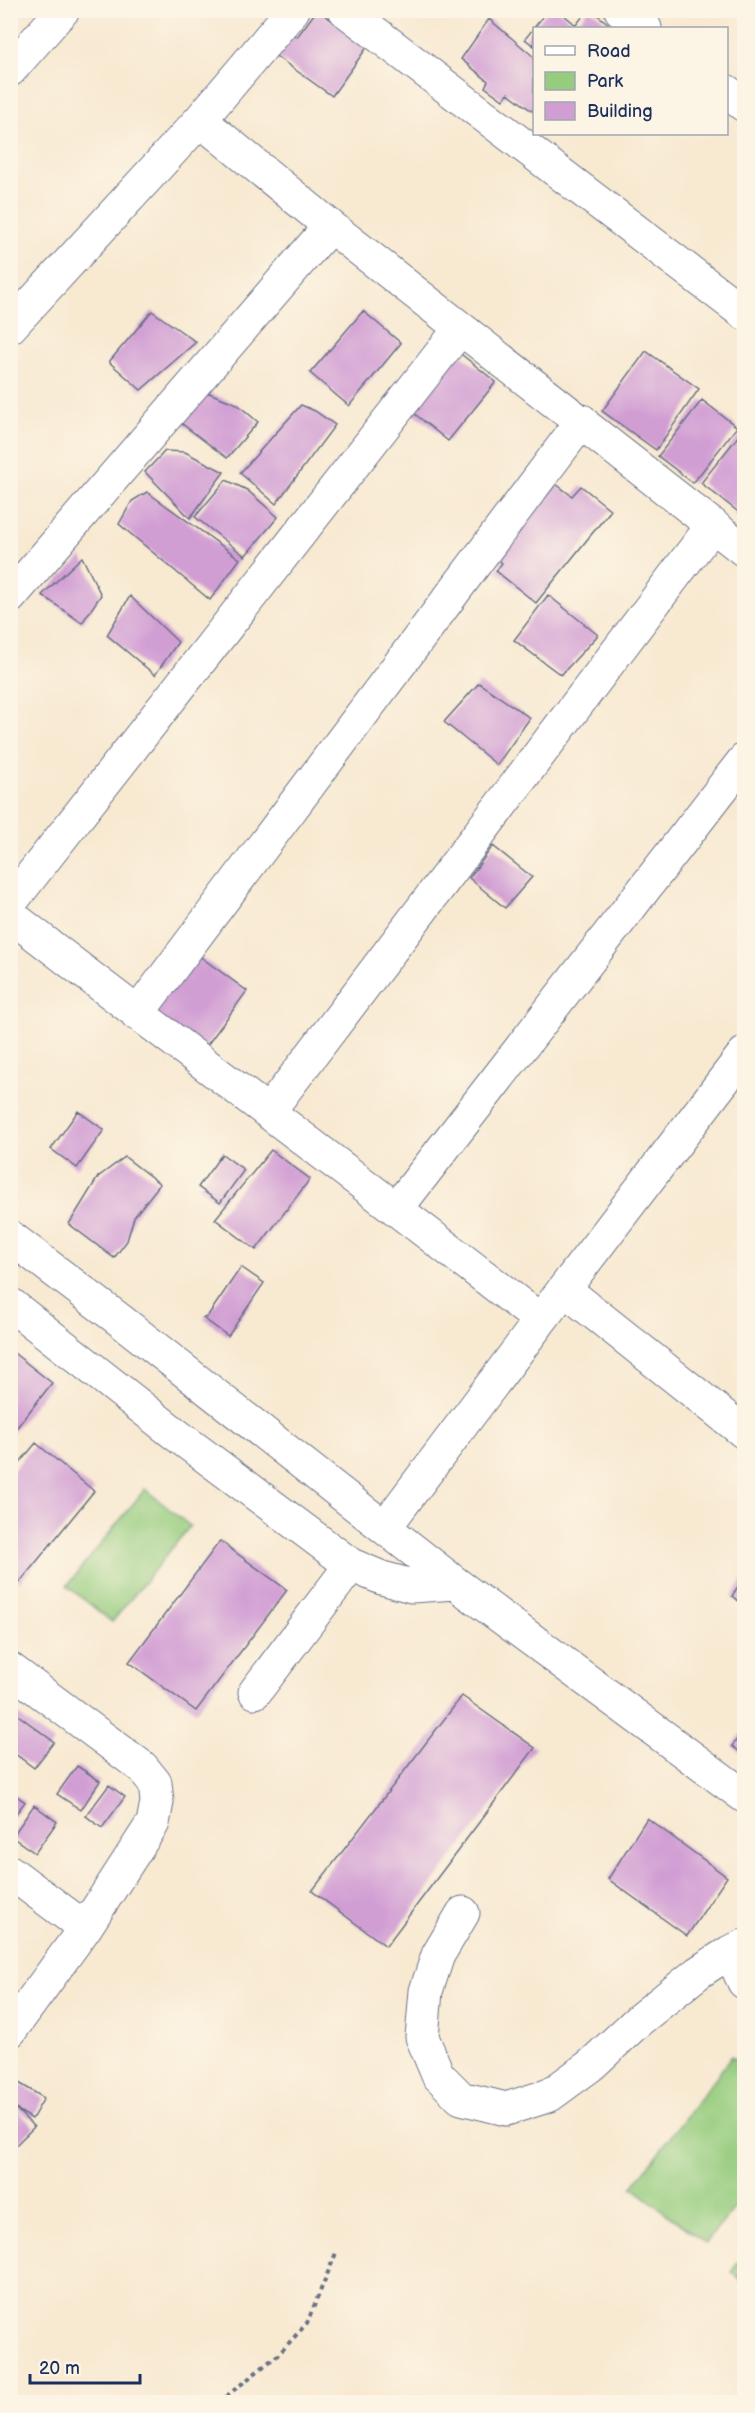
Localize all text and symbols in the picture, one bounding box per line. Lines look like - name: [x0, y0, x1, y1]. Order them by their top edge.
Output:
- legend: [533, 27, 728, 135]
- text: Road: [587, 41, 631, 62]
- text: Park: [587, 71, 623, 92]
- text: Building: [587, 101, 653, 122]
- scale bar: [30, 2347, 140, 2385]
- text: 20 m: [39, 2358, 80, 2379]

